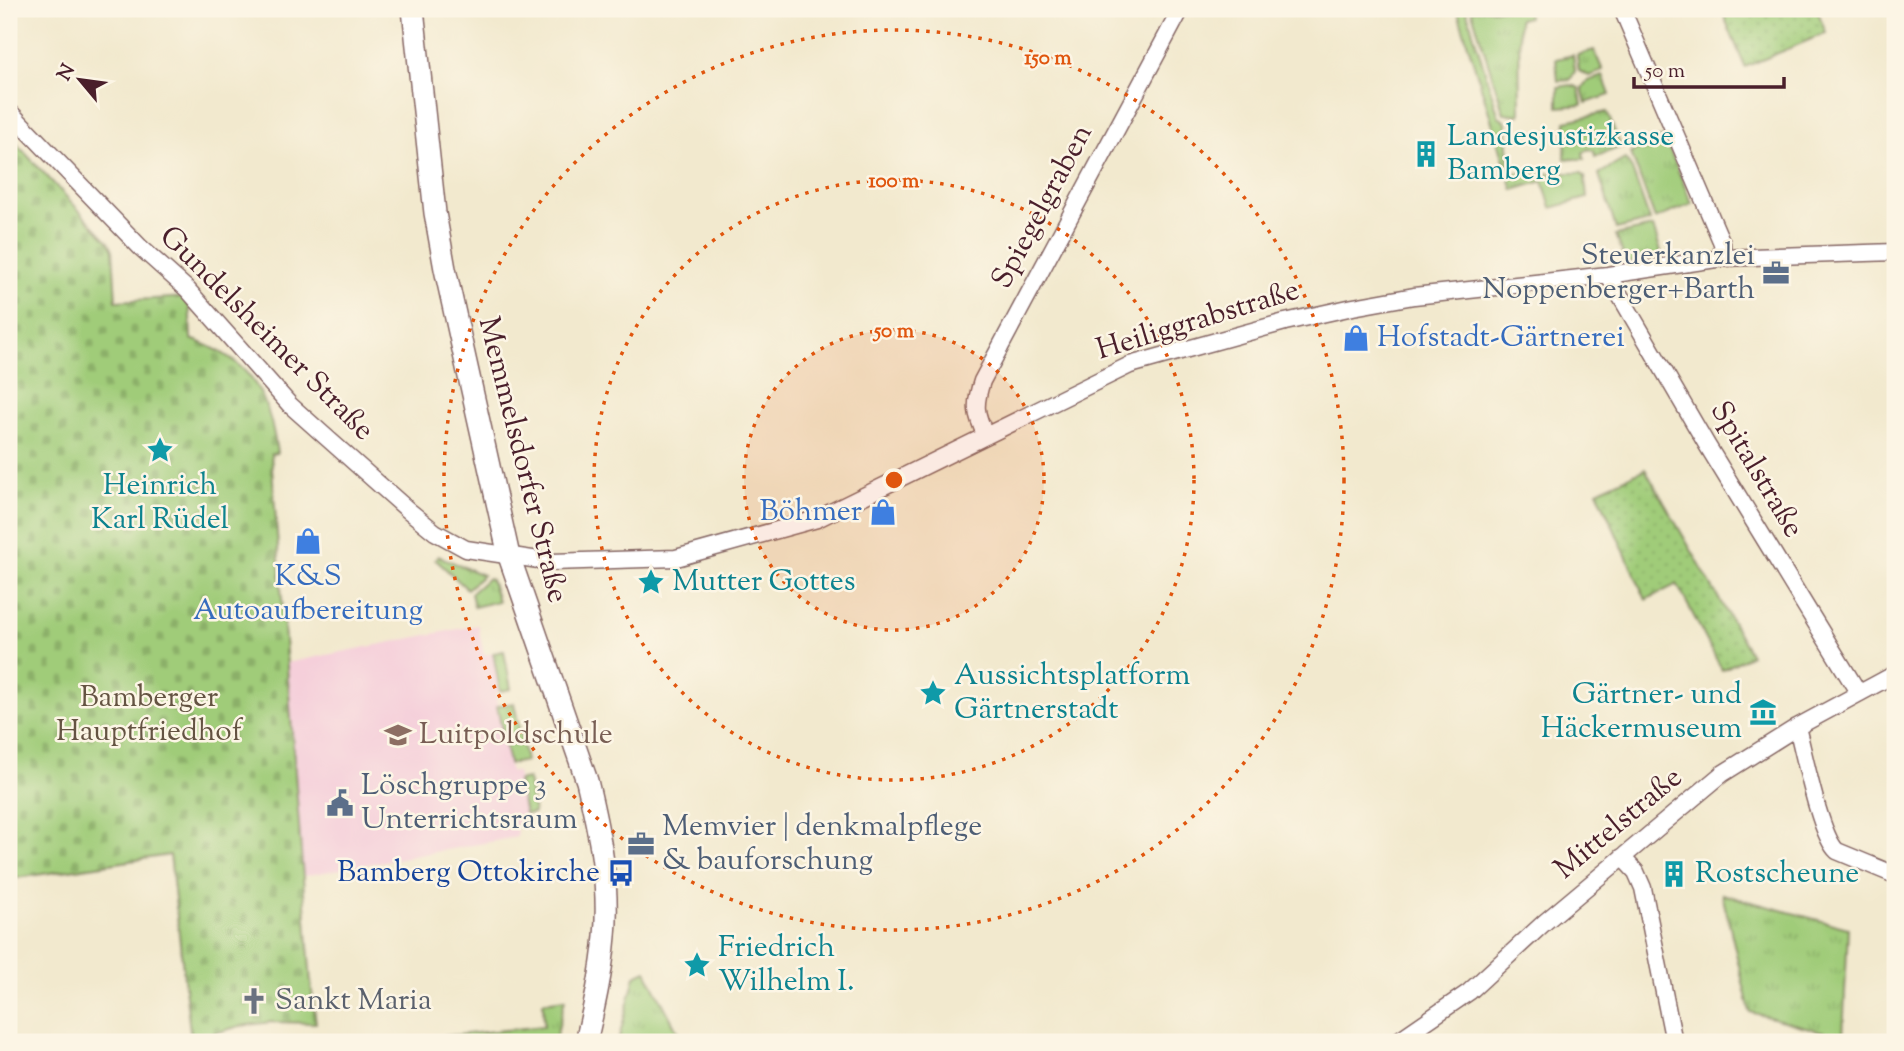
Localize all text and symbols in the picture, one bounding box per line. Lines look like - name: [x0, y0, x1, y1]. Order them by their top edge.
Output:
- text: 150 m: [1024, 44, 1072, 74]
- north arrow: [46, 46, 116, 116]
- scale bar: [1634, 46, 1785, 90]
- text: 50 m: [1644, 57, 1685, 87]
- text: N: [52, 60, 83, 86]
- place label: Landesjustizkasse Bamberg: [1447, 116, 1674, 193]
- street label: Spiegelgraben: [982, 117, 1105, 297]
- building icon: Landesjustizkasse Bamberg: [1411, 139, 1441, 169]
- text: 100 m: [869, 167, 920, 197]
- street label: Gundelsheimer Straße: [149, 217, 383, 451]
- place label: Steuerkanzlei Noppenberger+Barth: [1482, 235, 1755, 312]
- office icon: Steuerkanzlei Noppenberger+Barth: [1761, 258, 1791, 288]
- street label: Heiliggrabstraße: [1091, 270, 1305, 372]
- street label: Memmelsdorfer Straße: [466, 313, 578, 607]
- text: 50 m: [872, 317, 915, 347]
- place label: Hofstadt-Gärtnerei: [1377, 317, 1625, 360]
- shop icon: Hofstadt-Gärtnerei: [1341, 323, 1371, 353]
- street label: Spitalstraße: [1698, 394, 1814, 546]
- place icon: Heinrich Karl Rüdel: [145, 435, 175, 465]
- place label: Heinrich Karl Rüdel: [91, 465, 229, 542]
- centre of rings: [882, 468, 906, 492]
- place label: Böhmer: [759, 491, 862, 534]
- shop icon: Böhmer: [868, 497, 898, 527]
- shop icon: K&S Autoaufbereitung: [293, 526, 323, 556]
- place label: K&S Autoaufbereitung: [193, 556, 423, 633]
- place label: Mutter Gottes: [672, 561, 856, 604]
- place icon: Mutter Gottes: [636, 567, 666, 597]
- place label: Aussichtsplatform Gärtnerstadt: [954, 655, 1190, 732]
- place label: Gärtner- und Häckermuseum: [1541, 674, 1742, 751]
- park label: Bamberger Hauptfriedhof: [56, 677, 244, 754]
- place icon: Aussichtsplatform Gärtnerstadt: [918, 678, 948, 708]
- museum icon: Gärtner- und Häckermuseum: [1748, 697, 1778, 727]
- place label: Luitpoldschule: [419, 714, 613, 757]
- school or university icon: Luitpoldschule: [383, 720, 413, 750]
- street label: Mittelstraße: [1546, 758, 1692, 890]
- place label: Löschgruppe 3 Unterrichtsraum: [361, 765, 578, 842]
- public building icon: Löschgruppe 3 Unterrichtsraum: [325, 788, 355, 818]
- place label: Memvier | denkmalpflege & bauforschung: [662, 806, 982, 883]
- office icon: Memvier | denkmalpflege & bauforschung: [626, 829, 656, 859]
- place label: Bamberg Ottokirche: [337, 852, 600, 895]
- place label: Rostscheune: [1695, 853, 1859, 896]
- bus stop icon: Bamberg Ottokirche: [606, 858, 636, 888]
- building icon: Rostscheune: [1659, 859, 1689, 889]
- place label: Friedrich Wilhelm I.: [718, 927, 855, 1004]
- place icon: Friedrich Wilhelm I.: [682, 950, 712, 980]
- place label: Sankt Maria: [275, 980, 432, 1023]
- church icon: Sankt Maria: [239, 986, 269, 1016]

